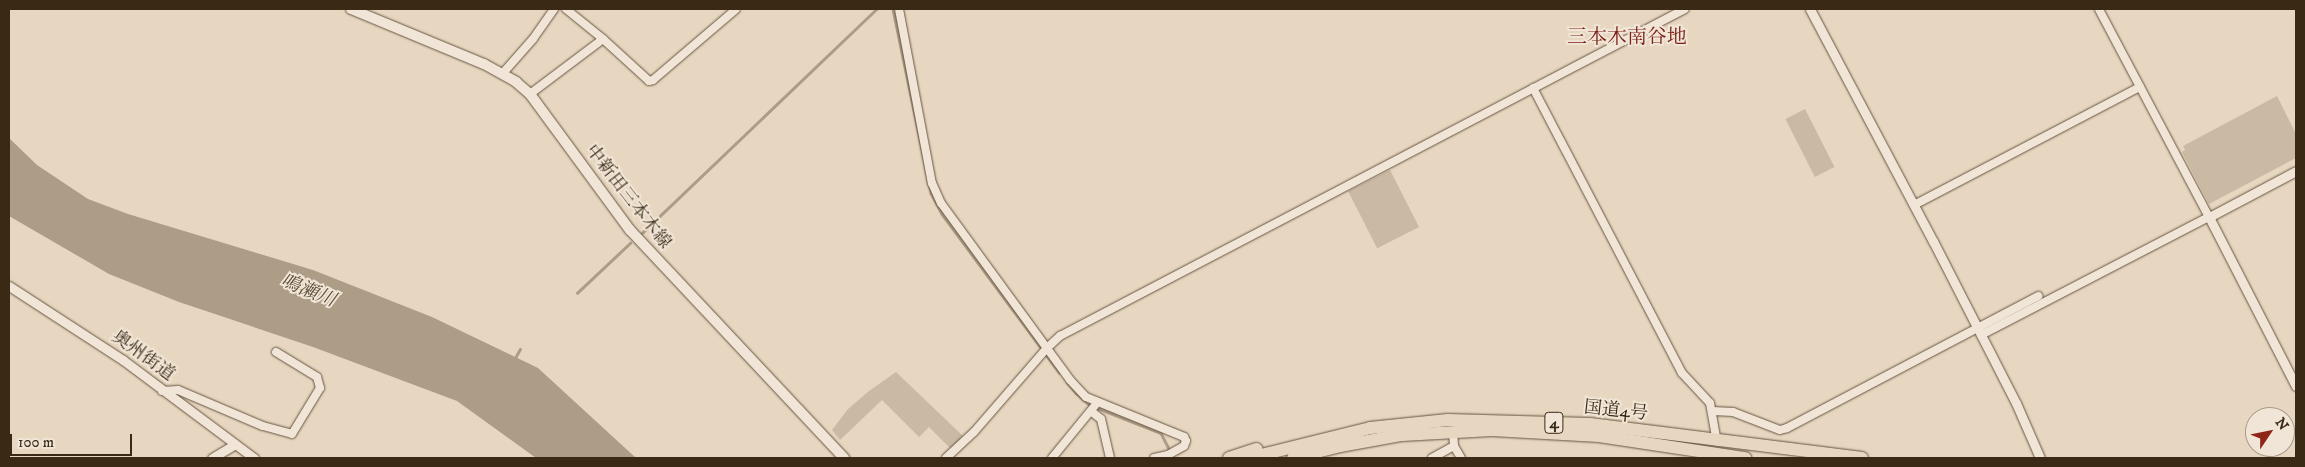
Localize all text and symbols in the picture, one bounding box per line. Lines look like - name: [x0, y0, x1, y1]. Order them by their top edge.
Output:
- district label: 三本木南谷地: [1567, 25, 1687, 49]
- street label: 中新田三本木線: [581, 141, 675, 253]
- water label: 鳴瀬川: [277, 270, 339, 312]
- street label: 奥州街道: [108, 326, 178, 386]
- street label: 国道4号: [1583, 397, 1649, 425]
- north arrow: [2245, 407, 2295, 457]
- road number: 4: [1544, 409, 1564, 436]
- text: N: [2271, 414, 2292, 434]
- scale bar: [12, 424, 135, 456]
- text: 100 m: [18, 433, 54, 452]

